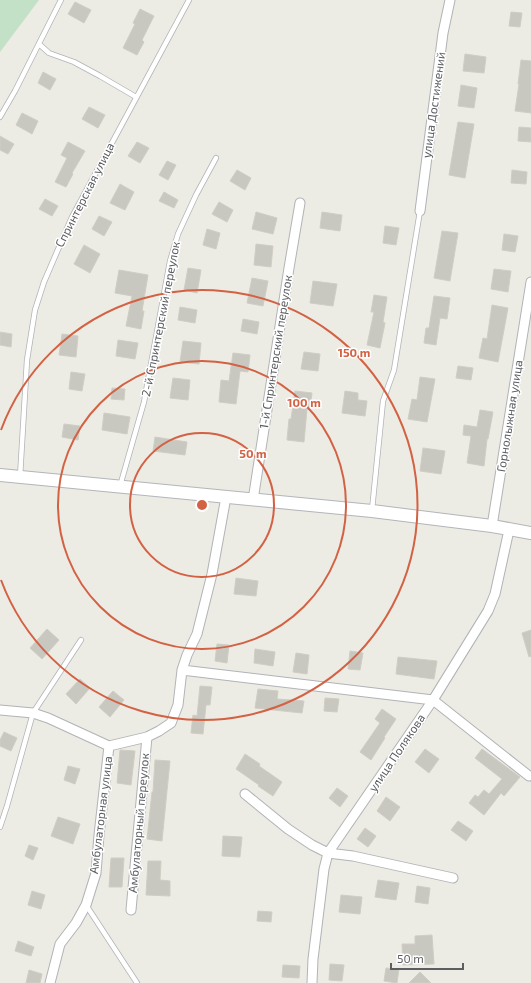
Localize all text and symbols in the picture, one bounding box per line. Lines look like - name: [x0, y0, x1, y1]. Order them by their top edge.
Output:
- street label: улица Достижений: [419, 51, 448, 159]
- street label: Спринтерская улица: [52, 140, 118, 250]
- street label: 2-й Спринтерский переулок: [138, 239, 183, 398]
- street label: 1-й Спринтерский переулок: [256, 273, 295, 430]
- text: 150 m: [338, 345, 370, 359]
- street label: Горнолыжная улица: [493, 359, 526, 473]
- text: 100 m: [287, 395, 321, 409]
- text: 50 m: [239, 446, 267, 460]
- centre of rings: [195, 498, 209, 512]
- street label: улица Полякова: [365, 711, 428, 795]
- street label: Амбулаторный переулок: [125, 752, 152, 894]
- street label: Амбулаторная улица: [86, 755, 115, 875]
- scale bar: [391, 945, 463, 971]
- text: 50 m: [397, 951, 424, 965]

